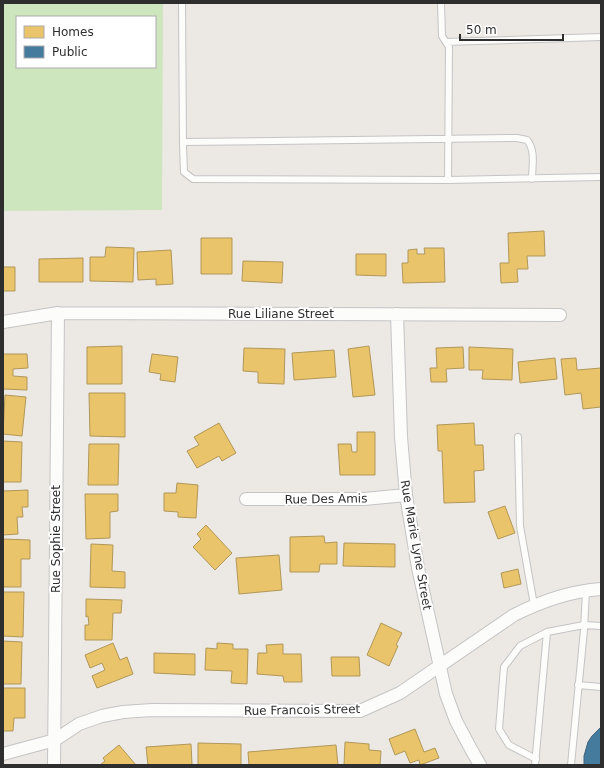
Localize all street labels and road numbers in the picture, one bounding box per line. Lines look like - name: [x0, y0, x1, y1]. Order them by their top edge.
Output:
- street label: Rue Liliane Street: [228, 307, 334, 321]
- street label: Rue Marie Lyne Street: [398, 479, 434, 611]
- street label: Rue Sophie Street: [49, 485, 63, 593]
- street label: Rue Des Amis: [284, 491, 368, 507]
- street label: Rue Francois Street: [244, 702, 361, 718]

